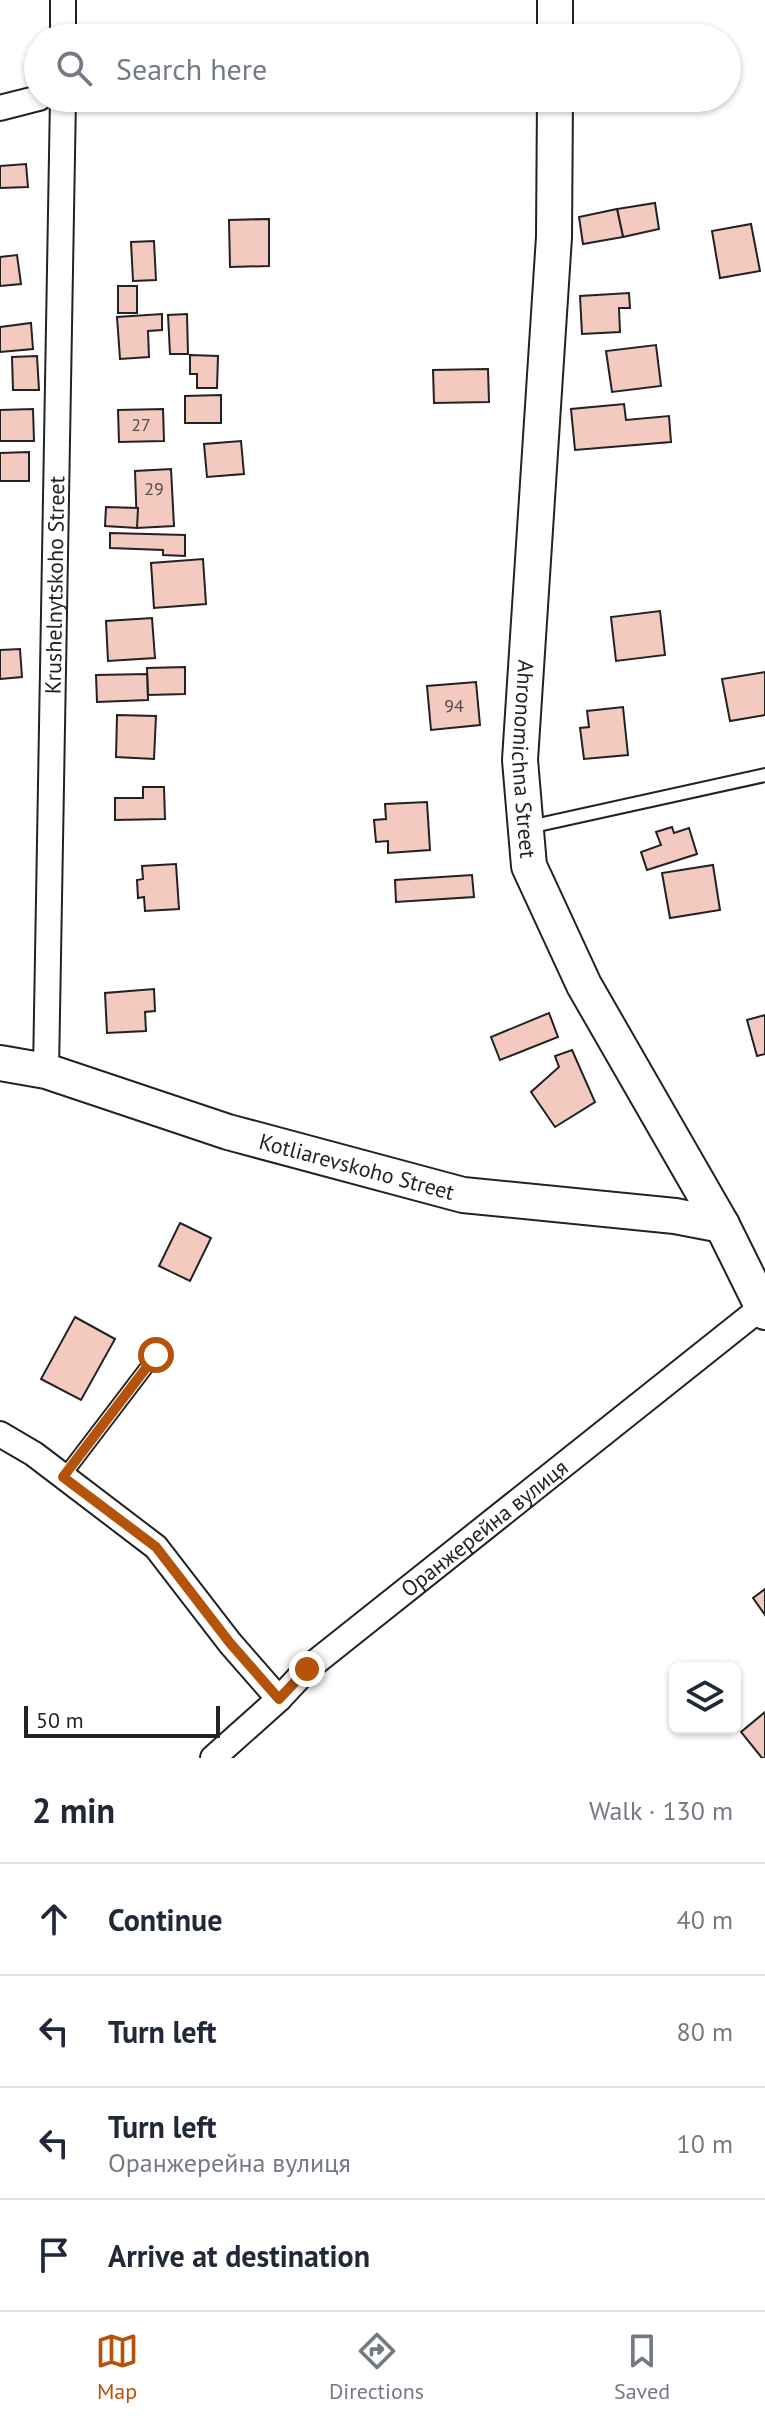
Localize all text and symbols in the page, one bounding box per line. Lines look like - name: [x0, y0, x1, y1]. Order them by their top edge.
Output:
- search box: [24, 24, 741, 112]
- icon: search: [52, 46, 96, 90]
- text: Search here: [116, 49, 267, 88]
- house number: 27: [131, 413, 151, 436]
- street label: Krushelnytskoho Street: [39, 475, 70, 694]
- house number: 29: [144, 477, 164, 500]
- street label: Ahronomichna Street: [506, 659, 542, 860]
- house number: 94: [444, 694, 464, 717]
- street label: Kotliarevskoho Street: [256, 1127, 458, 1206]
- route start: [138, 1337, 174, 1373]
- street label: Оранжерейна вулиця: [395, 1453, 573, 1603]
- route end: [289, 1651, 325, 1687]
- map controls: [669, 1662, 741, 1734]
- button: layers: [669, 1662, 741, 1734]
- scale bar: [24, 1702, 220, 1738]
- text: 50 m: [36, 1706, 84, 1734]
- text: 2 min: [32, 1788, 115, 1832]
- text: Walk · 130 m: [589, 1794, 733, 1827]
- icon: ahead: [32, 1897, 76, 1941]
- text: Continue: [108, 1900, 222, 1939]
- text: 40 m: [677, 1903, 733, 1936]
- icon: left: [32, 2009, 76, 2053]
- text: Turn left: [108, 2012, 216, 2051]
- text: 80 m: [677, 2015, 733, 2048]
- text: Turn left: [108, 2107, 216, 2146]
- icon: left: [32, 2121, 76, 2165]
- text: 10 m: [677, 2127, 733, 2160]
- text: Оранжерейна вулиця: [108, 2146, 351, 2179]
- icon: arrive: [32, 2233, 76, 2277]
- text: Arrive at destination: [108, 2236, 370, 2275]
- tab: Map: [95, 2329, 139, 2405]
- tab: Directions: [329, 2329, 424, 2405]
- tab: Saved: [614, 2329, 670, 2405]

